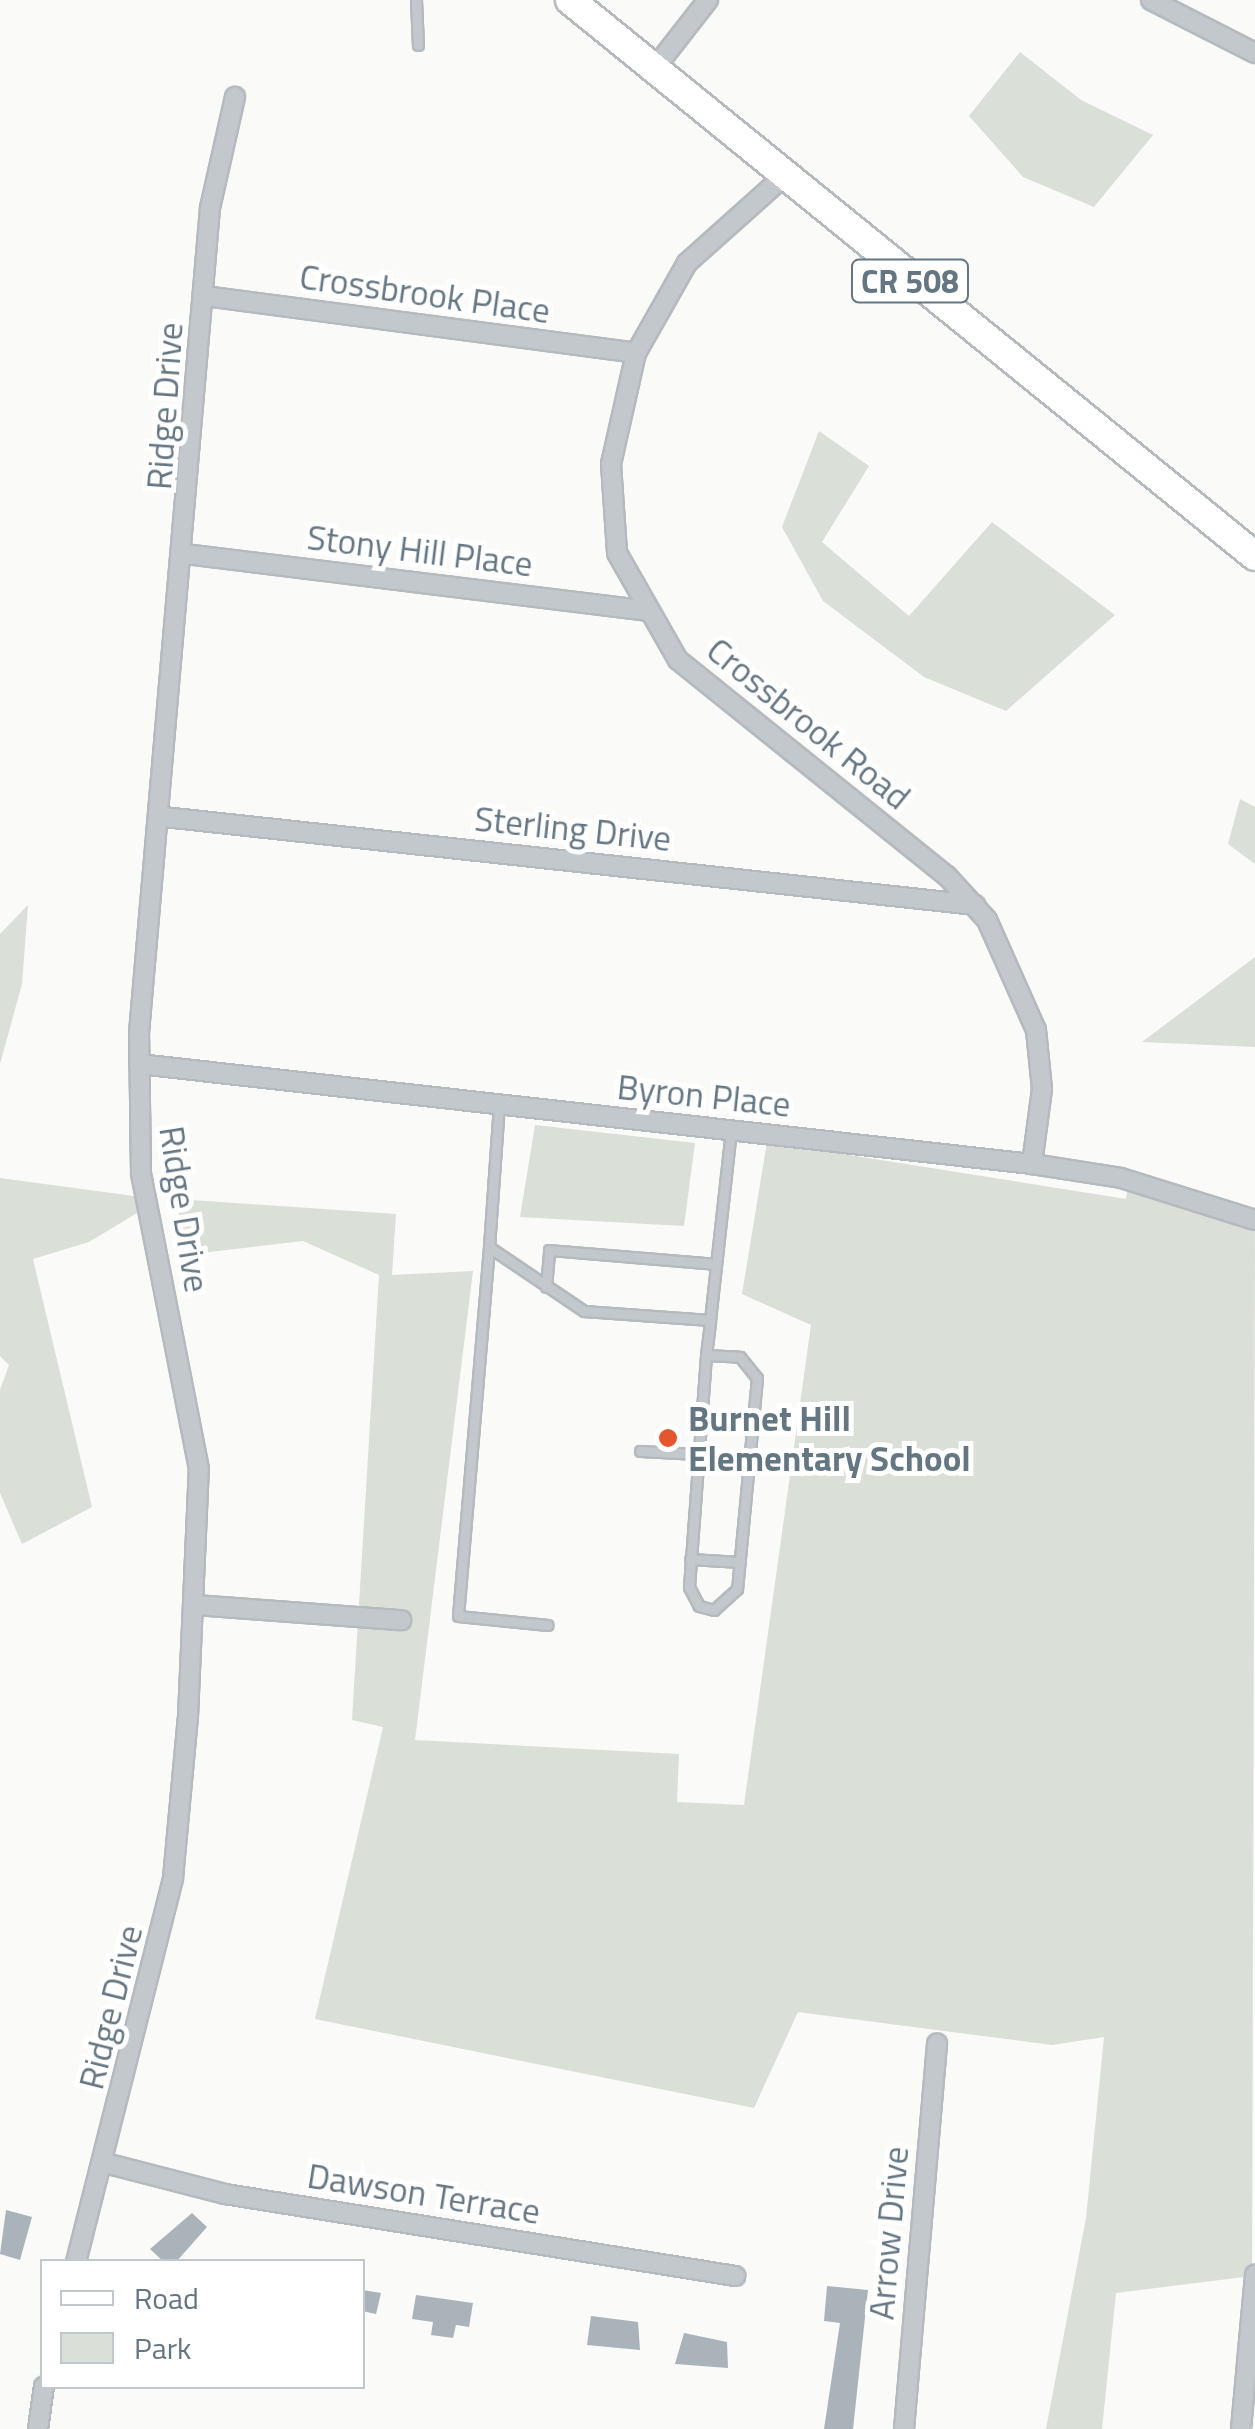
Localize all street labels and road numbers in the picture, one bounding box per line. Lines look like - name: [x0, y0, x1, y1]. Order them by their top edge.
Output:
- road number: CR 508: [850, 254, 970, 308]
- street label: Crossbrook Place: [297, 255, 553, 331]
- street label: Ridge Drive: [137, 321, 191, 491]
- street label: Stony Hill Place: [305, 515, 535, 585]
- street label: Crossbrook Road: [699, 628, 919, 818]
- street label: Sterling Drive: [473, 797, 673, 859]
- street label: Byron Place: [615, 1065, 793, 1125]
- street label: Ridge Drive: [151, 1123, 219, 1295]
- street label: Ridge Drive: [69, 1921, 151, 2093]
- street label: Arrow Drive: [859, 2145, 917, 2321]
- street label: Dawson Terrace: [305, 2154, 543, 2232]

